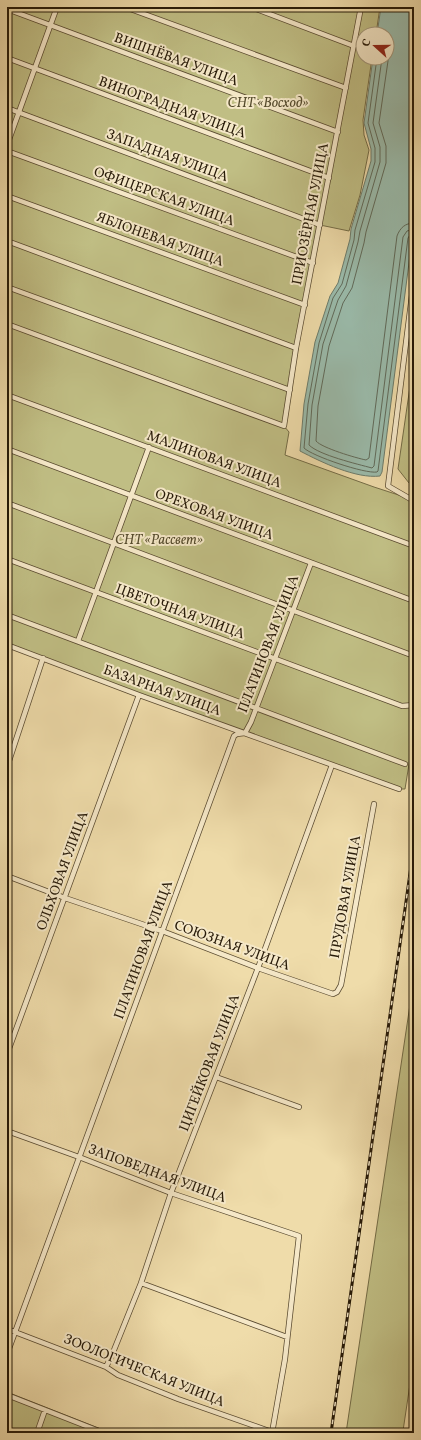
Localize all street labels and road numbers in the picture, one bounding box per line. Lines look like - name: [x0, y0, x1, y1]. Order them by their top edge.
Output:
- street label: ВИШНЁВАЯ УЛИЦА: [111, 29, 241, 91]
- street label: ВИНОГРАДНАЯ УЛИЦА: [96, 72, 248, 144]
- street label: ЗАПАДНАЯ УЛИЦА: [103, 125, 231, 187]
- street label: ПРИОЗЁРНАЯ УЛИЦА: [288, 141, 334, 287]
- street label: ОФИЦЕРСКАЯ УЛИЦА: [91, 163, 237, 231]
- street label: ЯБЛОНЕВАЯ УЛИЦА: [94, 208, 226, 272]
- street label: МАЛИНОВАЯ УЛИЦА: [144, 427, 284, 493]
- street label: ОРЕХОВАЯ УЛИЦА: [152, 485, 276, 545]
- street label: ПЛАТИНОВАЯ УЛИЦА: [234, 572, 304, 716]
- street label: ЦВЕТОЧНАЯ УЛИЦА: [113, 580, 247, 644]
- street label: БАЗАРНАЯ УЛИЦА: [100, 661, 224, 721]
- street label: ОЛЬХОВАЯ УЛИЦА: [33, 809, 93, 933]
- street label: ПРУДОВАЯ УЛИЦА: [326, 834, 366, 960]
- street label: ПЛАТИНОВАЯ УЛИЦА: [110, 878, 178, 1022]
- street label: СОЮЗНАЯ УЛИЦА: [171, 916, 293, 976]
- street label: ЦИГЕЙКОВАЯ УЛИЦА: [174, 991, 245, 1134]
- street label: ЗАПОВЕДНАЯ УЛИЦА: [85, 1140, 229, 1208]
- street label: ЗООЛОГИЧЕСКАЯ УЛИЦА: [61, 1330, 228, 1412]

